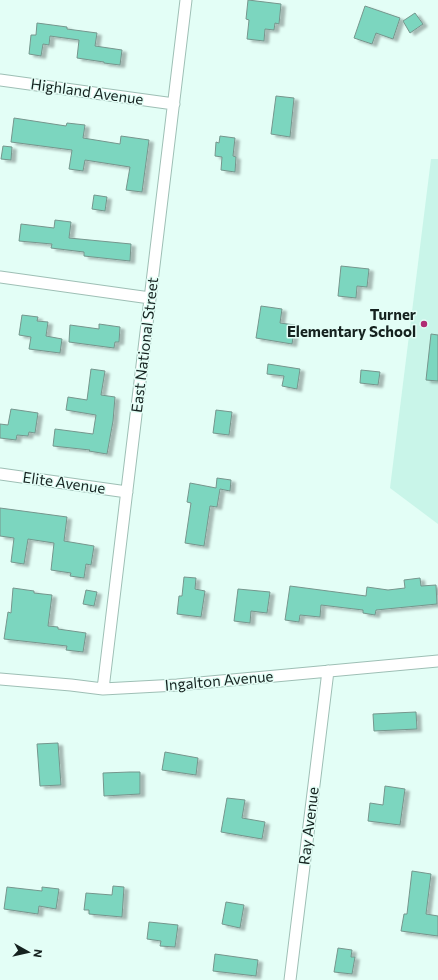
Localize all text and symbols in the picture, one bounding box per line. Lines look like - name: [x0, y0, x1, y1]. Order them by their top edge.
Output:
- street label: Highland Avenue: [30, 74, 145, 108]
- street label: East National Street: [127, 276, 161, 414]
- place label: Turner Elementary School: [287, 305, 416, 340]
- marker: Turner Elementary School: [419, 319, 429, 329]
- street label: Elite Avenue: [22, 467, 107, 497]
- street label: Ingalton Avenue: [164, 666, 274, 694]
- street label: Ray Avenue: [294, 786, 322, 866]
- north arrow: [8, 932, 48, 972]
- text: N: [31, 948, 45, 958]

